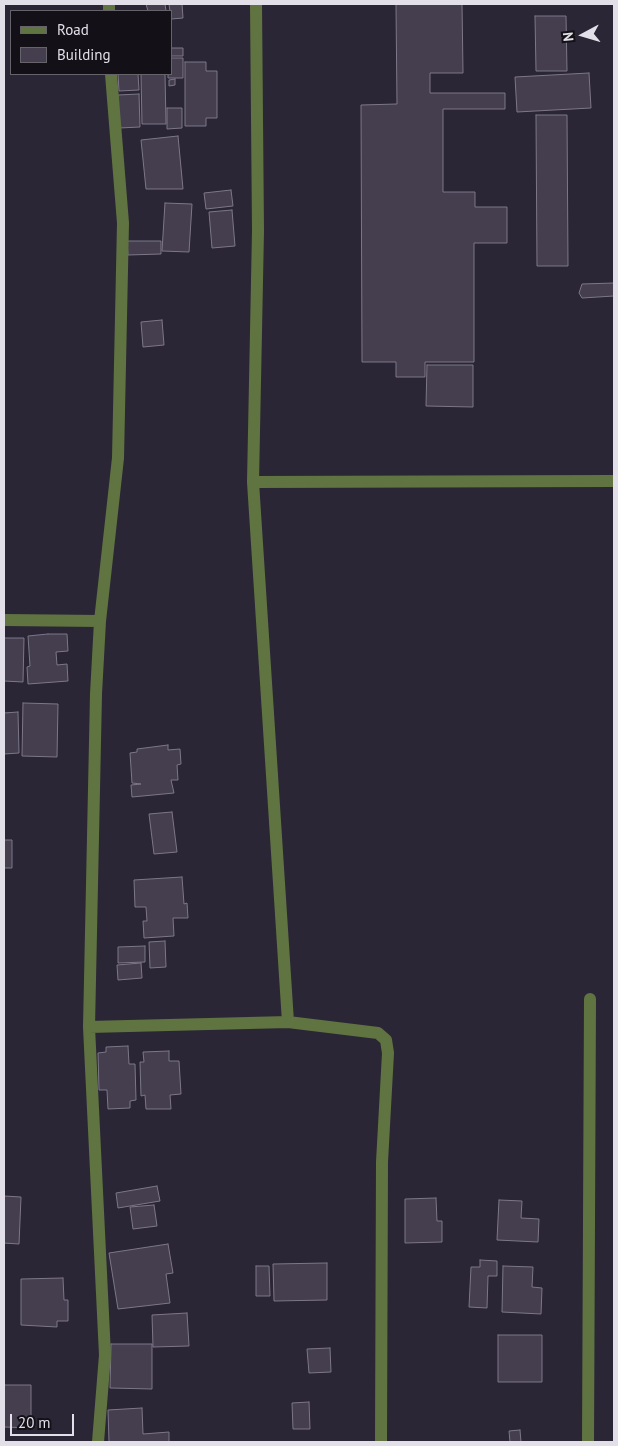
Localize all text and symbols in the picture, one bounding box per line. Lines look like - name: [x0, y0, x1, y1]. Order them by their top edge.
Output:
- legend: [10, 10, 172, 75]
- north arrow: [558, 10, 608, 60]
- text: Road: [57, 20, 89, 39]
- text: N: [559, 31, 578, 42]
- text: Building: [57, 45, 111, 64]
- scale bar: [12, 1404, 76, 1436]
- text: 20 m: [18, 1413, 51, 1432]

